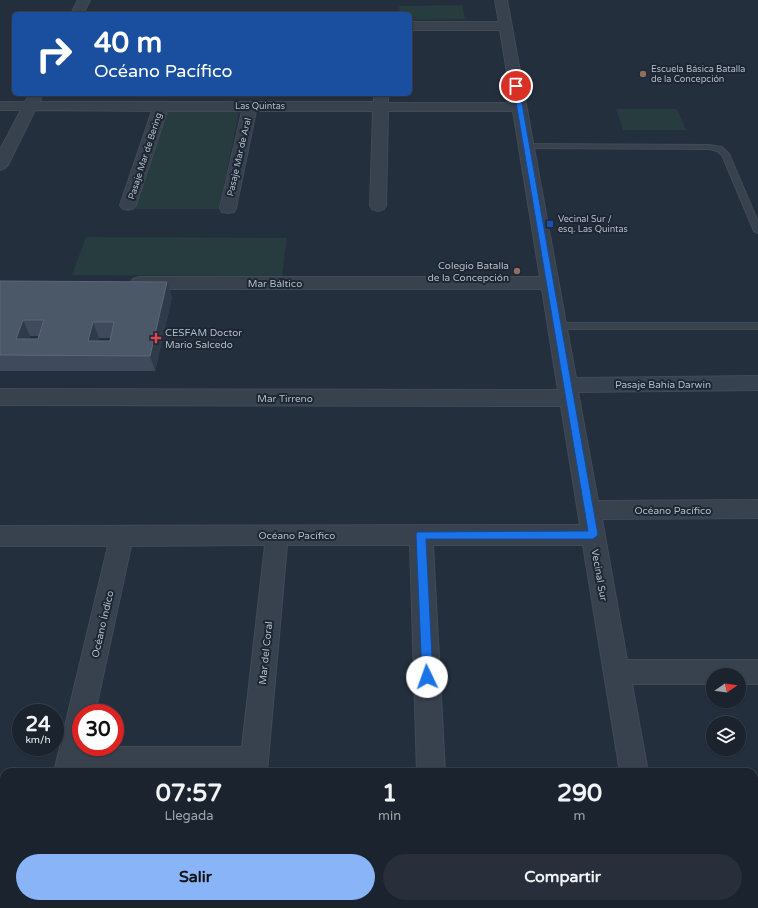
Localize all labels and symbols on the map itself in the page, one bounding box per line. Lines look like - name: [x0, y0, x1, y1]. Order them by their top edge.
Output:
- place label: Escuela Básica Batalla de la Concepción: [651, 64, 745, 85]
- pin: [499, 69, 533, 103]
- marker: Escuela Básica Batalla de la Concepción: [638, 69, 648, 79]
- street label: Las Quintas: [235, 101, 285, 112]
- street label: Pasaje Mar de Bering: [126, 111, 165, 201]
- street label: Pasaje Mar de Aral: [225, 117, 254, 197]
- place label: Vecinal Sur / esq. Las Quintas: [558, 214, 628, 235]
- marker: Vecinal Sur / esq. Las Quintas: [545, 219, 555, 229]
- place label: Colegio Batalla de la Concepción: [428, 260, 509, 284]
- marker: Colegio Batalla de la Concepción: [512, 266, 522, 276]
- street label: Mar Báltico: [248, 278, 302, 290]
- place label: CESFAM Doctor Mario Salcedo: [165, 327, 242, 351]
- marker: CESFAM Doctor Mario Salcedo: [150, 332, 162, 344]
- street label: Pasaje Bahía Darwin: [615, 379, 711, 391]
- street label: Mar Tirreno: [257, 393, 313, 405]
- street label: Océano Pacífico: [635, 505, 711, 517]
- street label: Océano Pacífico: [259, 530, 335, 542]
- street label: Vecinal Sur: [589, 548, 610, 602]
- street label: Océano Índico: [89, 590, 117, 659]
- street label: Mar del Coral: [257, 621, 275, 685]
- position arrow: [406, 656, 448, 698]
- north arrow: [706, 668, 746, 708]
- speed limit sign: 30: [72, 704, 124, 756]

